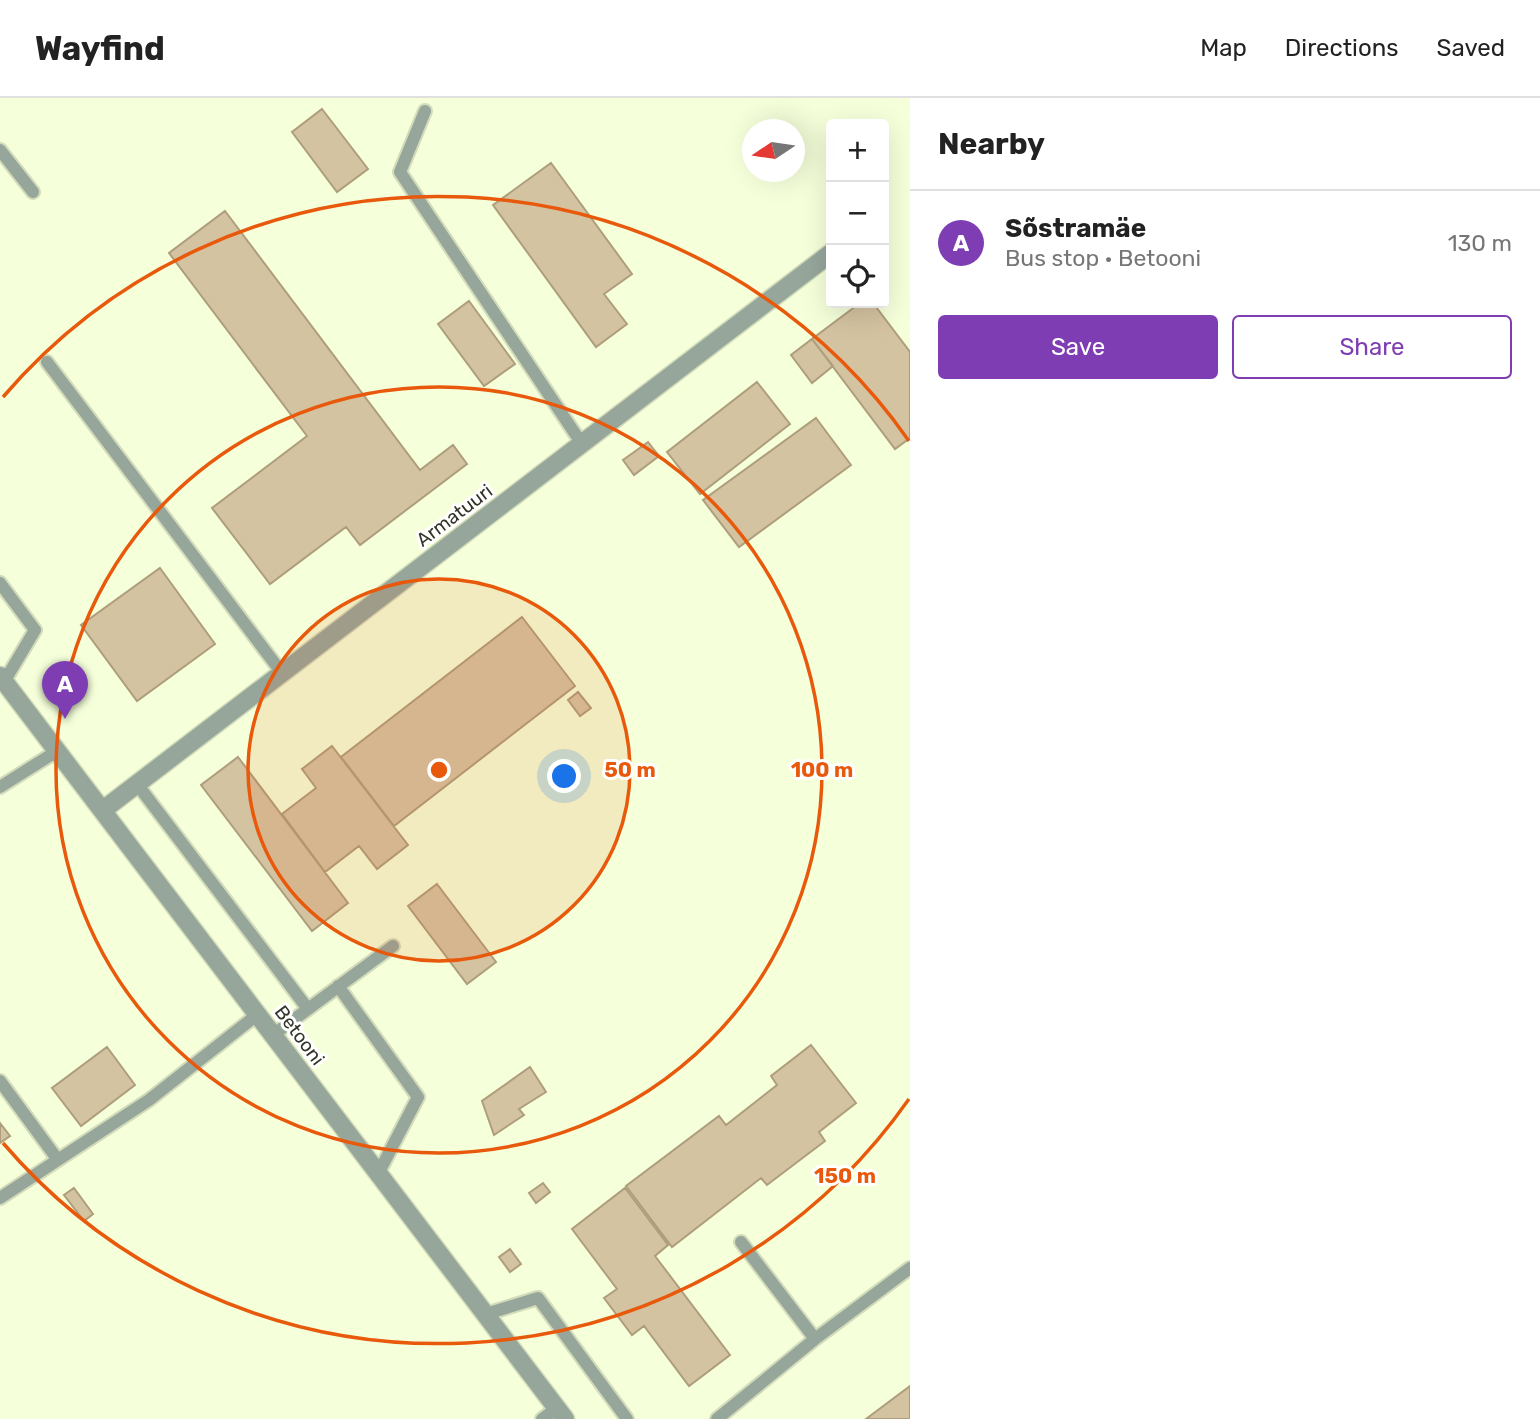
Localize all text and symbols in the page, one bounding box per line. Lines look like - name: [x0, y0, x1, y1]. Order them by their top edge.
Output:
- text: Wayfind: [35, 29, 165, 68]
- text: Map: [1200, 34, 1247, 62]
- text: Directions: [1285, 34, 1398, 62]
- text: Saved: [1436, 34, 1505, 62]
- north arrow: [742, 119, 805, 182]
- map controls: [826, 119, 889, 308]
- button: +: [826, 119, 889, 182]
- text: Nearby: [938, 126, 1045, 162]
- button: −: [826, 182, 889, 245]
- text: Sõstramäe: [1005, 213, 1146, 244]
- text: A: [953, 229, 969, 257]
- text: 130 m: [1448, 229, 1512, 257]
- text: Bus stop · Betooni: [1005, 244, 1201, 272]
- button: locate: [826, 245, 889, 308]
- button: Save: [938, 315, 1218, 379]
- button: Share: [1232, 315, 1512, 379]
- street label: Armatuuri: [412, 479, 497, 551]
- pin: A: [42, 661, 88, 719]
- text: 50 m: [604, 757, 656, 782]
- text: 100 m: [791, 757, 853, 782]
- centre of rings: [427, 758, 451, 782]
- your location: [547, 759, 581, 793]
- street label: Betooni: [270, 1001, 329, 1070]
- text: 150 m: [814, 1163, 876, 1188]

